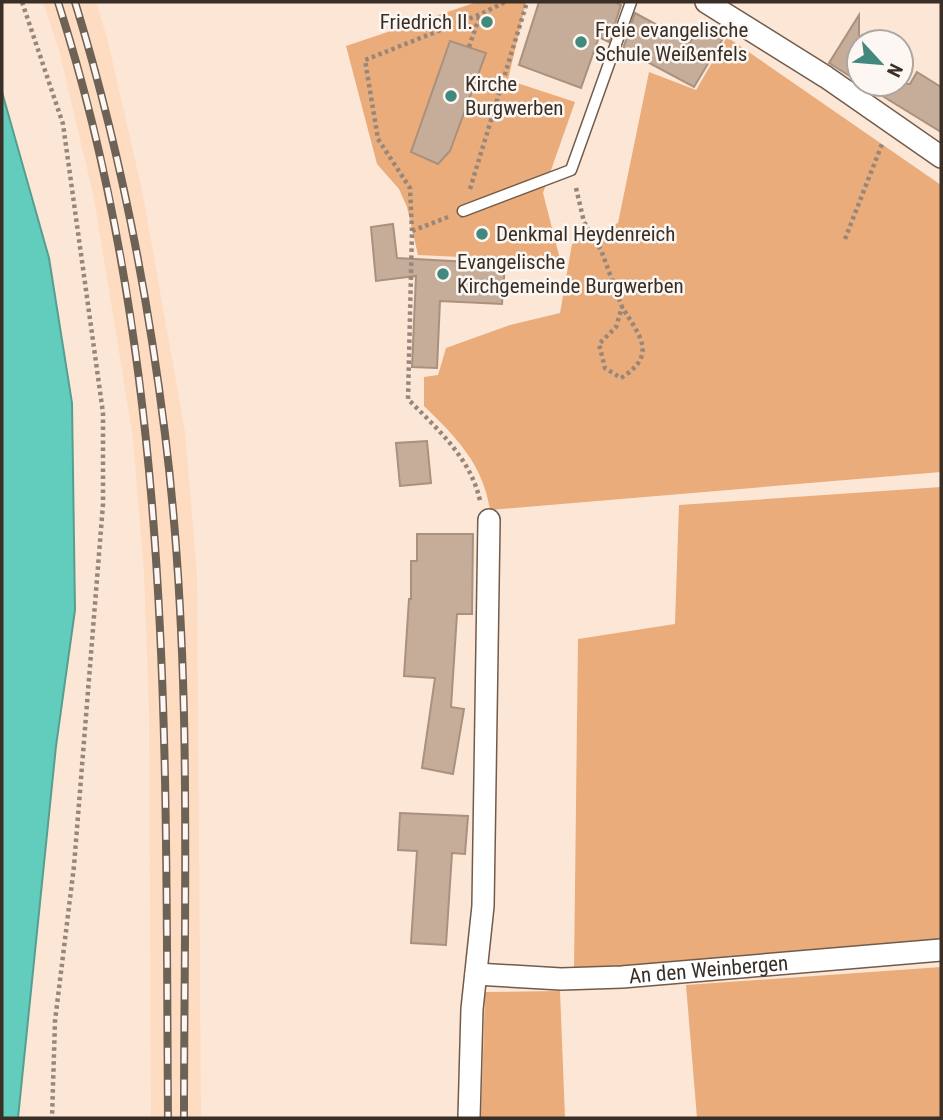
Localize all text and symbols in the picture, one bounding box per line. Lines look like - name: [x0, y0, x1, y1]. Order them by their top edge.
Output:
- place label: Friedrich II.: [380, 10, 473, 34]
- marker: Friedrich II.: [479, 14, 495, 30]
- place label: Freie evangelische Schule Weißenfels: [595, 18, 748, 66]
- north arrow: [845, 28, 915, 98]
- marker: Freie evangelische Schule Weißenfels: [573, 34, 589, 50]
- text: N: [882, 60, 908, 81]
- place label: Kirche Burgwerben: [465, 72, 563, 120]
- marker: Kirche Burgwerben: [443, 88, 459, 104]
- place label: Denkmal Heydenreich: [496, 222, 675, 246]
- marker: Denkmal Heydenreich: [474, 226, 490, 242]
- place label: Evangelische Kirchgemeinde Burgwerben: [457, 250, 684, 298]
- marker: Evangelische Kirchgemeinde Burgwerben: [435, 266, 451, 282]
- street label: An den Weinbergen: [628, 951, 789, 988]

